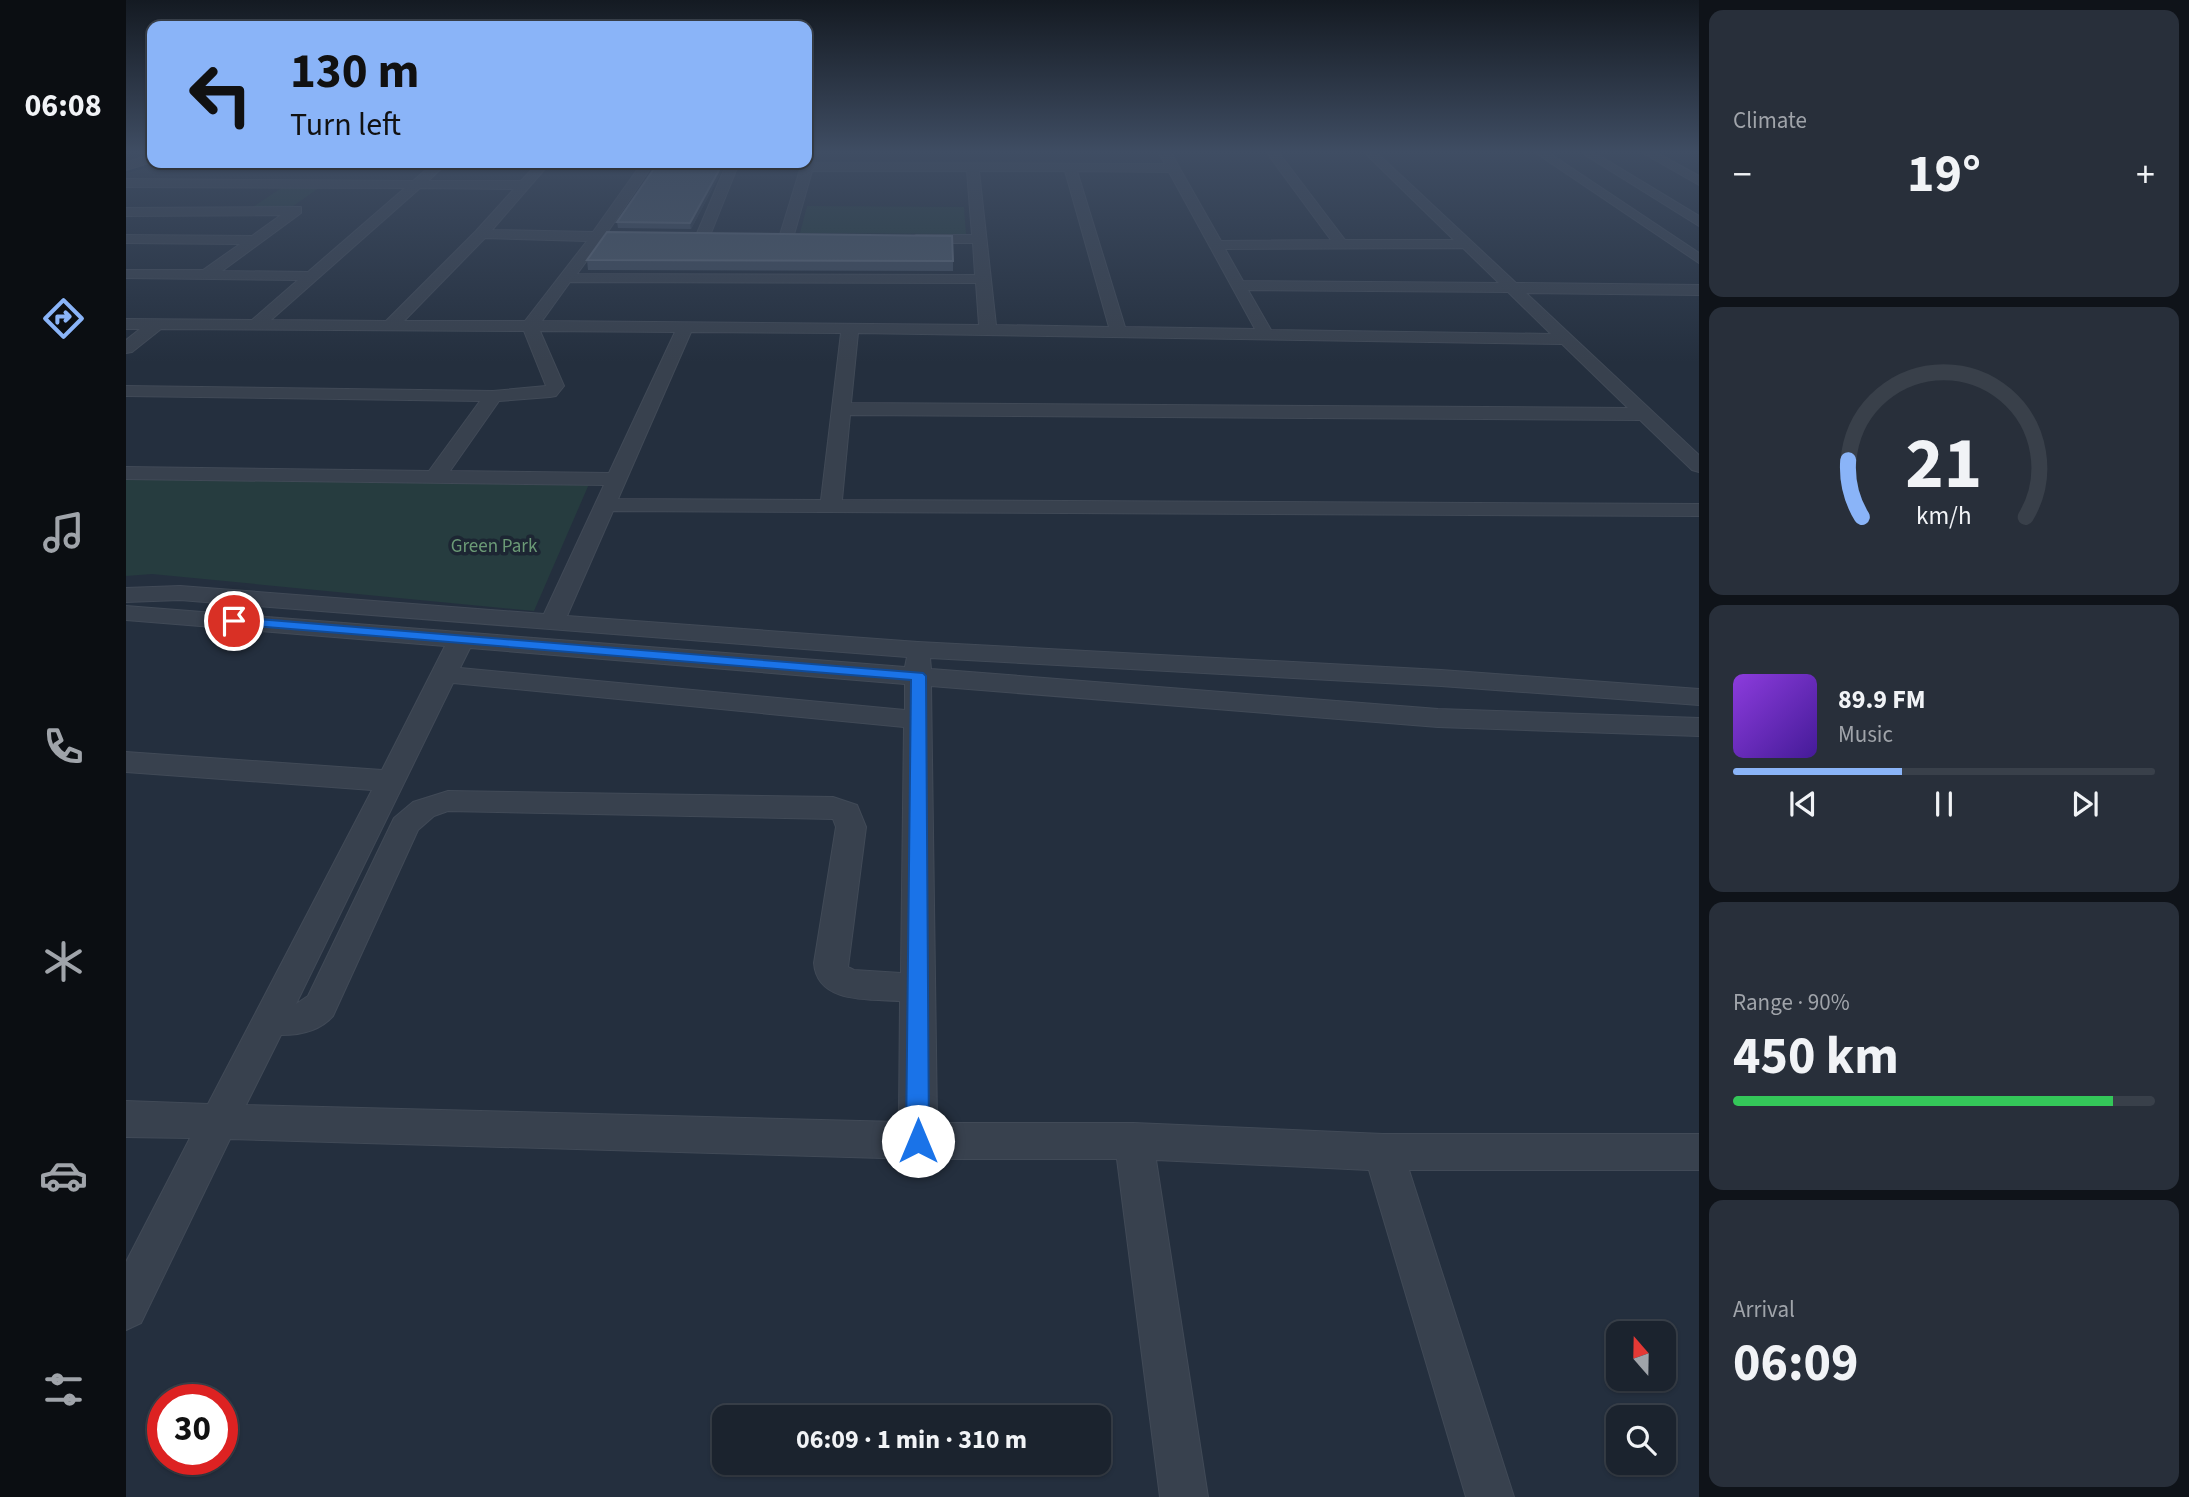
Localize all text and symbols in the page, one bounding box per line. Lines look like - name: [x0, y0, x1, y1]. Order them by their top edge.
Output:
- text: 130 m: [290, 37, 419, 107]
- icon: left: [175, 49, 266, 140]
- text: 06:08: [24, 83, 102, 129]
- text: Turn left: [290, 102, 401, 148]
- text: Climate: [1733, 104, 1807, 137]
- text: 19°: [1907, 138, 1981, 212]
- text: −: [1733, 148, 1752, 202]
- text: +: [2136, 148, 2155, 202]
- icon: directions: [39, 294, 88, 343]
- text: 21: [1906, 413, 1982, 517]
- text: km/h: [1916, 498, 1972, 534]
- icon: music: [39, 508, 88, 557]
- park label: Green Park: [451, 533, 538, 560]
- pin: [204, 591, 264, 651]
- icon: arrive: [215, 602, 253, 640]
- text: 89.9 FM: [1838, 681, 1926, 718]
- text: Music: [1838, 718, 1893, 751]
- icon: phone: [39, 722, 88, 771]
- icon: previous: [1784, 785, 1822, 823]
- icon: pause: [1925, 785, 1963, 823]
- icon: next: [2066, 785, 2104, 823]
- icon: climate: [39, 937, 88, 986]
- text: Range · 90%: [1733, 986, 1850, 1019]
- text: 450 km: [1733, 1020, 1899, 1094]
- position arrow: [881, 1104, 955, 1178]
- icon: car: [39, 1151, 88, 1200]
- text: Arrival: [1733, 1293, 1795, 1326]
- north arrow: [1606, 1321, 1676, 1391]
- map controls: [1606, 1321, 1676, 1475]
- text: 06:09: [1733, 1327, 1858, 1401]
- icon: filters: [39, 1365, 88, 1414]
- speed limit sign: 30: [147, 1384, 238, 1475]
- button: search: [1606, 1405, 1676, 1475]
- text: 06:09 · 1 min · 310 m: [796, 1421, 1027, 1458]

